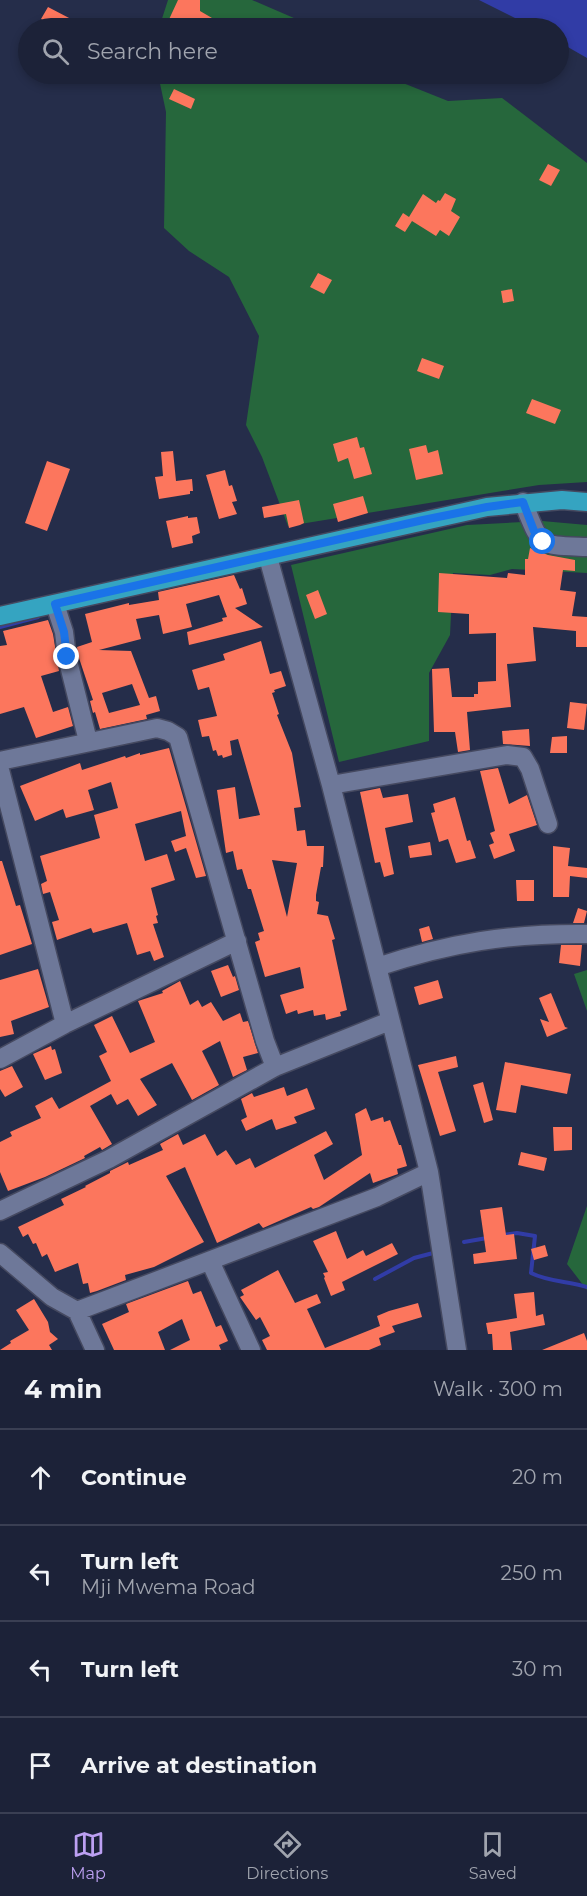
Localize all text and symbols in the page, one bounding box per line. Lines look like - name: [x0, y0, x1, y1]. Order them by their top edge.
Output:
- search box: [18, 18, 569, 84]
- icon: search: [39, 35, 72, 68]
- text: Search here: [87, 38, 218, 65]
- route start: [529, 528, 555, 554]
- route end: [53, 643, 79, 669]
- text: 4 min: [24, 1373, 102, 1405]
- text: Walk · 300 m: [433, 1377, 563, 1401]
- icon: ahead: [24, 1461, 57, 1494]
- text: Continue: [81, 1464, 187, 1491]
- text: 20 m: [512, 1465, 563, 1489]
- text: Turn left: [81, 1548, 179, 1575]
- icon: left: [24, 1557, 57, 1590]
- text: 250 m: [501, 1561, 563, 1585]
- text: Mji Mwema Road: [81, 1575, 256, 1599]
- icon: left: [24, 1653, 57, 1686]
- text: Turn left: [81, 1656, 179, 1683]
- text: 30 m: [512, 1657, 563, 1681]
- icon: arrive: [24, 1749, 57, 1782]
- text: Arrive at destination: [81, 1752, 317, 1779]
- tab: Map: [70, 1828, 106, 1883]
- tab: Directions: [246, 1828, 328, 1883]
- tab: Saved: [469, 1828, 517, 1883]

